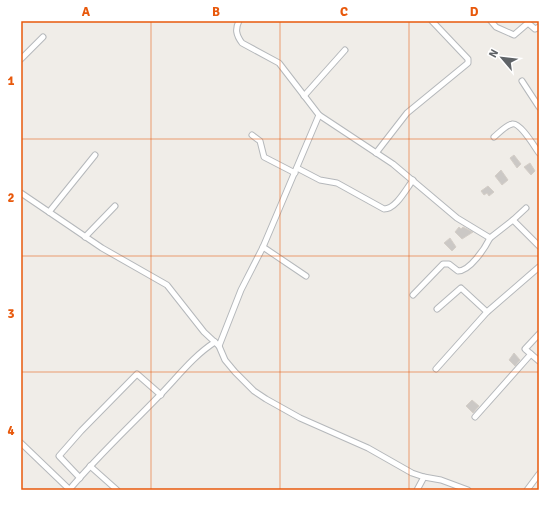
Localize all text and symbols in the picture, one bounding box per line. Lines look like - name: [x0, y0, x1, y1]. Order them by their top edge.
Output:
- text: A: [82, 4, 91, 20]
- text: B: [212, 4, 220, 20]
- text: C: [340, 4, 348, 20]
- text: D: [470, 4, 479, 20]
- north arrow: [482, 38, 522, 78]
- text: N: [486, 47, 501, 60]
- text: 1: [7, 73, 15, 89]
- text: 2: [7, 190, 15, 206]
- text: 3: [7, 306, 15, 322]
- text: 4: [7, 423, 15, 439]

